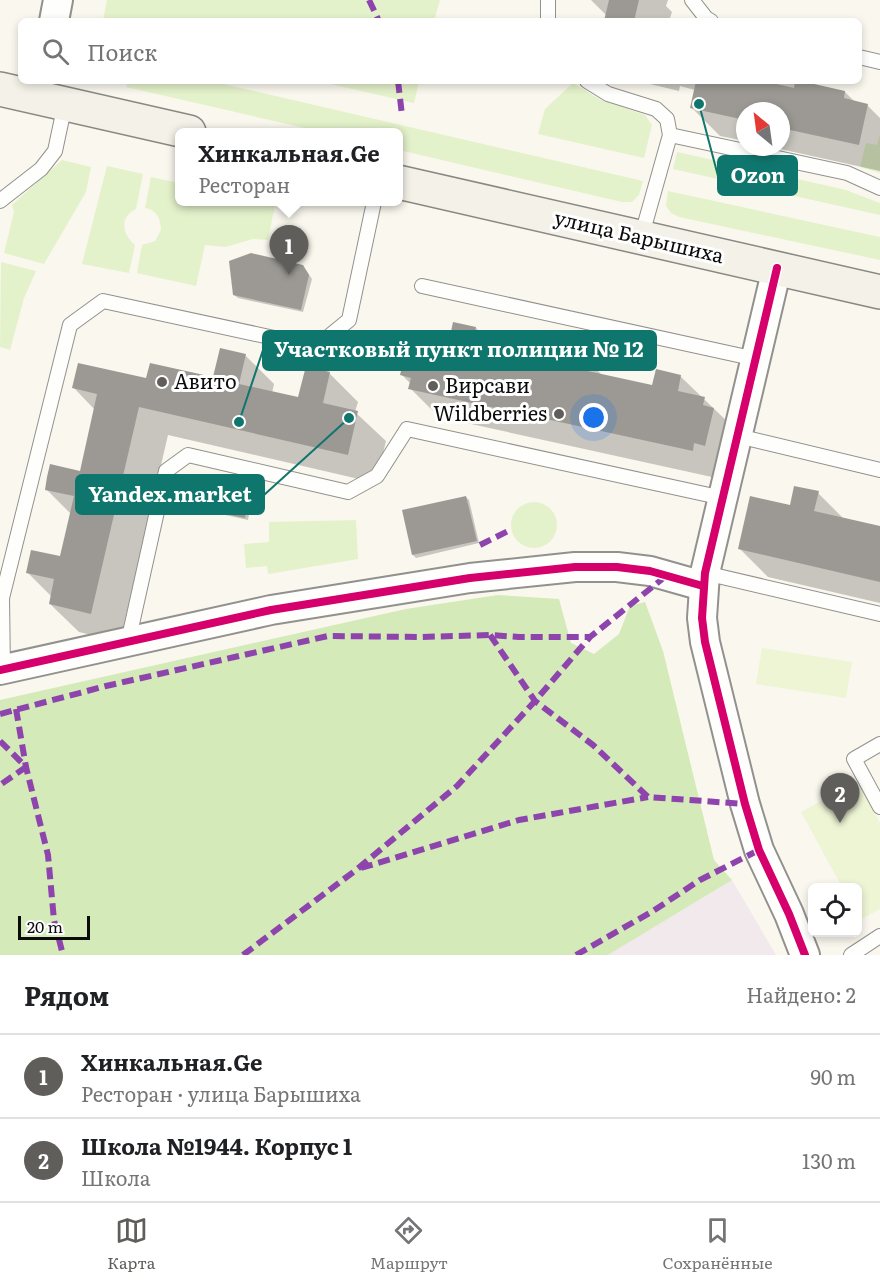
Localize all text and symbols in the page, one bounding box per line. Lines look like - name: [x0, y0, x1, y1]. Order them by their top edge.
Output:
- search box: [18, 18, 862, 84]
- icon: search: [39, 35, 72, 68]
- text: Поиск: [87, 35, 157, 68]
- north arrow: [736, 102, 790, 156]
- popup: [175, 128, 403, 206]
- text: Хинкальная.Ge: [198, 136, 380, 169]
- callout: Ozon: [718, 156, 797, 195]
- text: Ozon: [731, 158, 786, 189]
- text: Ресторан: [198, 169, 290, 199]
- street label: улица Барышиха: [552, 201, 727, 269]
- pin: 1: [270, 226, 308, 275]
- callout: Участковый пункт полиции № 12: [263, 331, 656, 370]
- text: Участковый пункт полиции № 12: [274, 332, 644, 363]
- place label: Авито: [174, 365, 237, 395]
- place label: Вирсави: [445, 369, 530, 399]
- marker: Авито: [155, 375, 169, 389]
- marker: Вирсави: [426, 379, 440, 393]
- place label: Wildberries: [433, 397, 547, 427]
- your location: [579, 403, 608, 432]
- marker: Wildberries: [552, 407, 566, 421]
- callout: Yandex.market: [76, 475, 264, 514]
- text: Yandex.market: [88, 477, 252, 508]
- pin: 2: [820, 774, 860, 823]
- map controls: [808, 883, 862, 937]
- button: locate: [808, 883, 862, 937]
- scale bar: [18, 913, 90, 940]
- text: 20 m: [27, 914, 63, 938]
- text: Рядом: [24, 975, 109, 1014]
- text: Найдено: 2: [746, 979, 856, 1009]
- text: Хинкальная.Ge: [81, 1045, 263, 1078]
- text: 1: [39, 1061, 48, 1091]
- text: 90 m: [811, 1061, 856, 1091]
- text: Ресторан · улица Барышиха: [81, 1078, 361, 1108]
- text: Школа №1944. Корпус 1: [81, 1129, 352, 1162]
- text: 2: [38, 1145, 49, 1175]
- text: 130 m: [802, 1145, 856, 1175]
- text: Школа: [81, 1162, 151, 1192]
- tab: Карта: [107, 1214, 155, 1274]
- tab: Маршрут: [370, 1214, 448, 1274]
- tab: Сохранённые: [663, 1214, 773, 1274]

